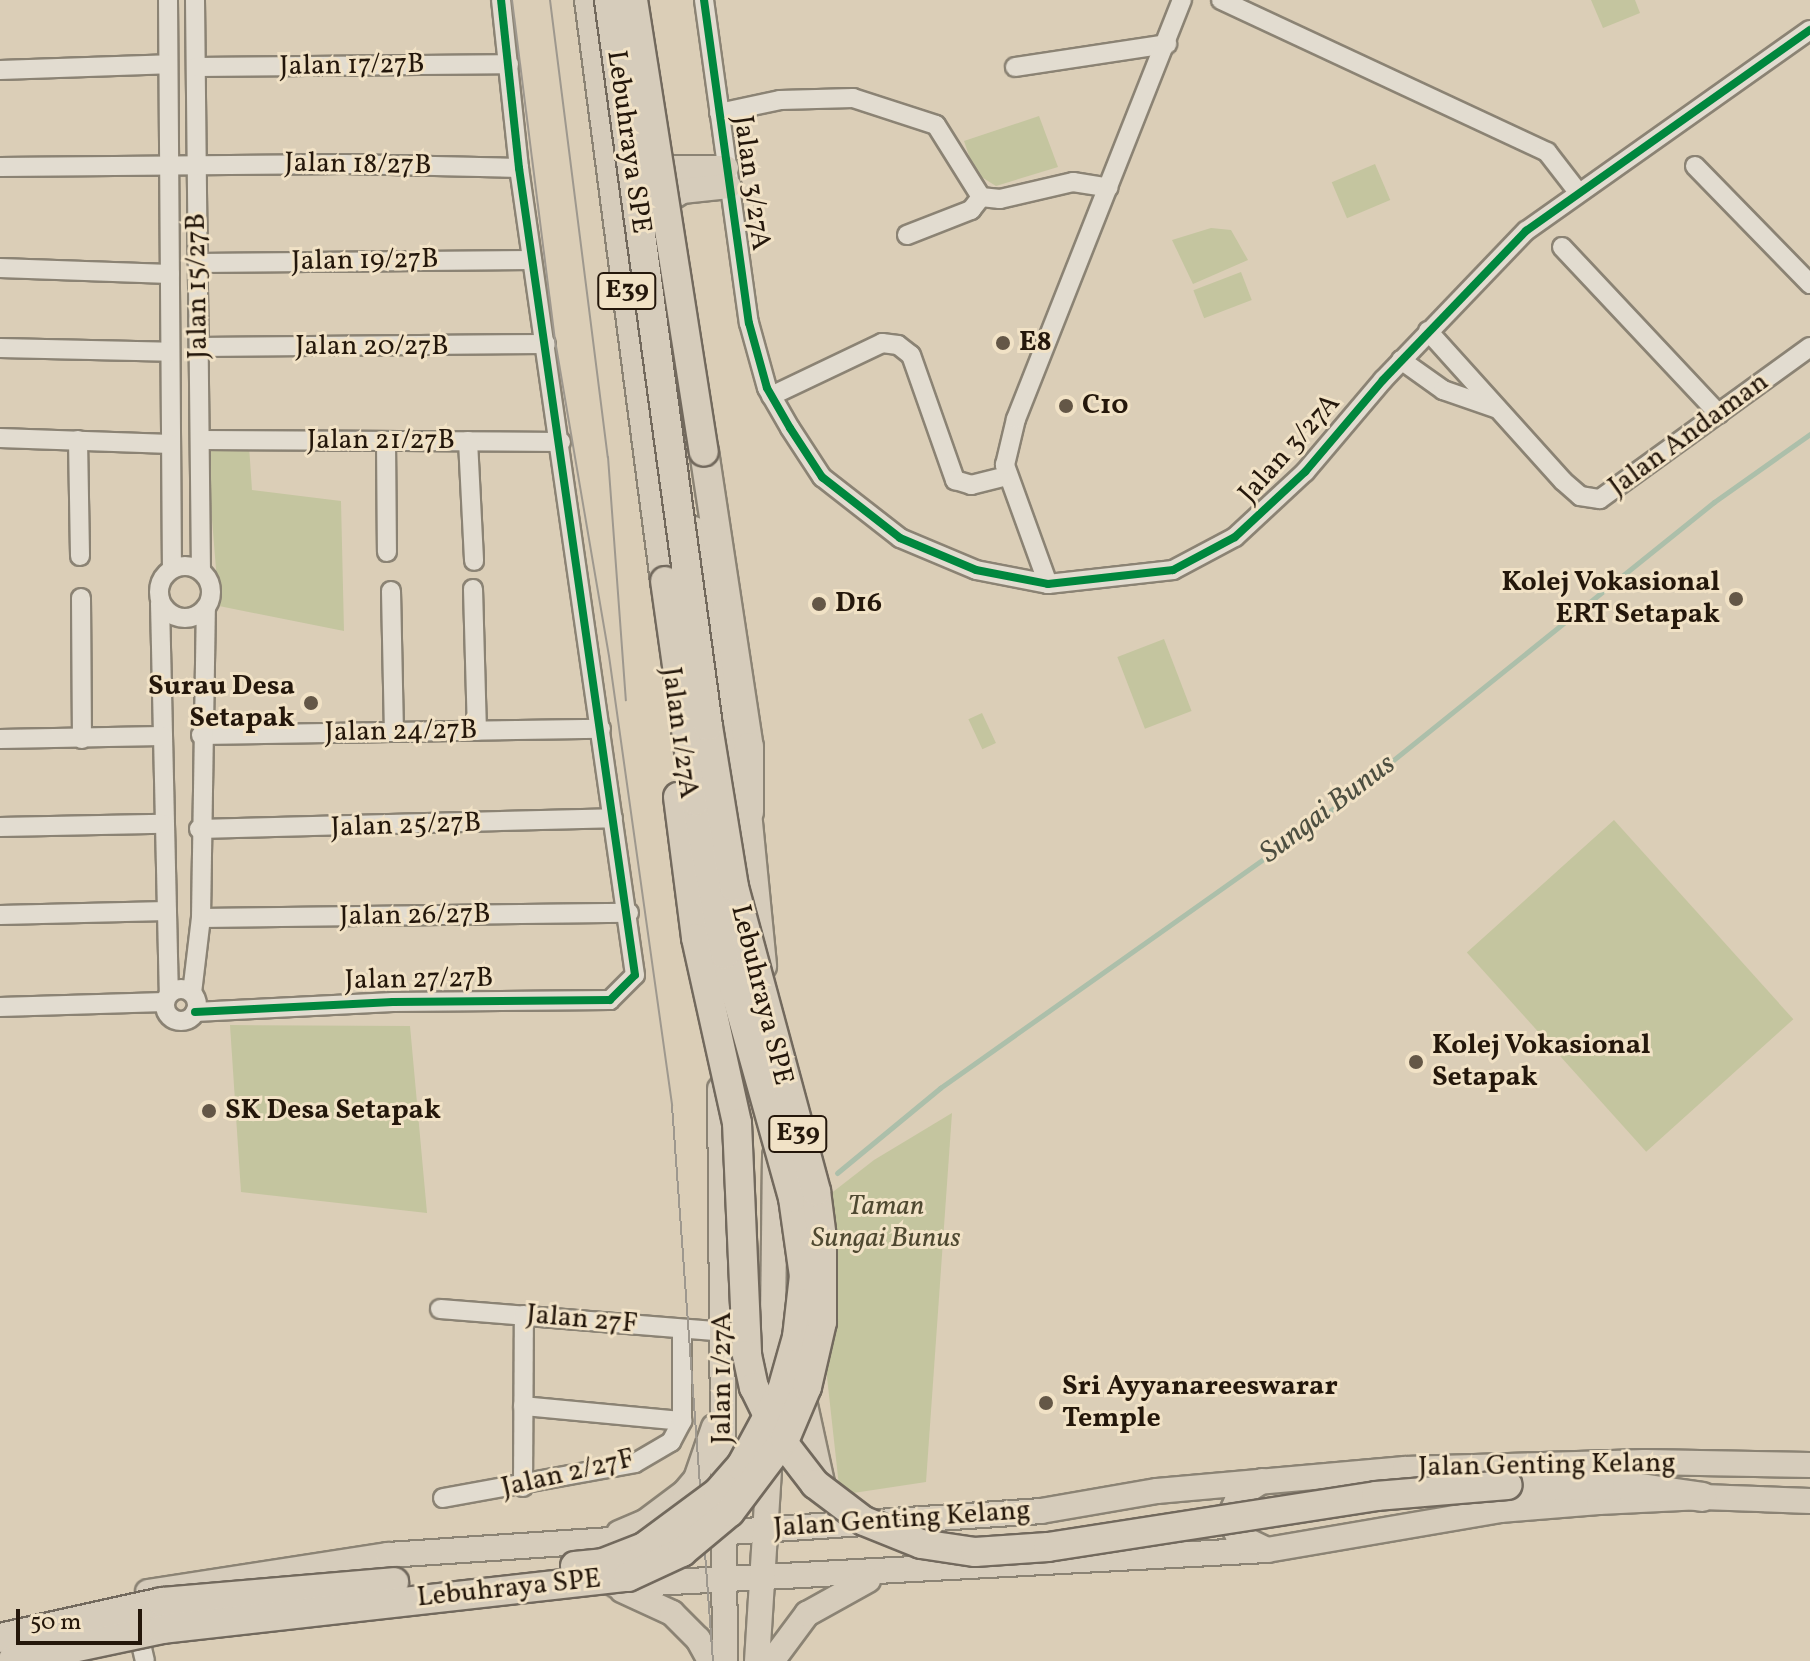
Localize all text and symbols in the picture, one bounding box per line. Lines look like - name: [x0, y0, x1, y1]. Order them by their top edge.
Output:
- street label: Jalan 17/27B: [279, 48, 425, 84]
- street label: Lebuhraya SPE: [599, 48, 657, 236]
- street label: Jalan 3/27A: [725, 113, 777, 253]
- street label: Jalan 18/27B: [284, 147, 432, 183]
- street label: Jalan 15/27B: [180, 213, 216, 359]
- street label: Jalan 19/27B: [291, 243, 439, 279]
- road number: E39: [597, 269, 657, 313]
- place label: E8: [1019, 326, 1052, 360]
- street label: Jalan 20/27B: [295, 330, 449, 364]
- marker: E8: [994, 334, 1012, 352]
- street label: Jalan Andaman: [1603, 366, 1775, 504]
- street label: Jalan 3/27A: [1232, 387, 1348, 511]
- place label: C10: [1082, 389, 1129, 423]
- marker: C10: [1057, 397, 1075, 415]
- street label: Jalan 21/27B: [307, 424, 455, 458]
- place label: Kolej Vokasional ERT Setapak: [1501, 566, 1720, 632]
- place label: D16: [835, 587, 882, 621]
- marker: Kolej Vokasional ERT Setapak: [1727, 590, 1745, 608]
- marker: D16: [810, 595, 828, 613]
- street label: Jalan 1/27A: [653, 665, 705, 801]
- place label: Surau Desa Setapak: [148, 670, 295, 736]
- marker: Surau Desa Setapak: [302, 694, 320, 712]
- street label: Jalan 24/27B: [324, 714, 478, 750]
- water label: Sungai Bunus: [1253, 746, 1403, 872]
- street label: Jalan 25/27B: [330, 807, 482, 845]
- street label: Jalan 26/27B: [339, 898, 491, 934]
- street label: Lebuhraya SPE: [722, 901, 800, 1089]
- street label: Jalan 27/27B: [344, 962, 494, 998]
- place label: Kolej Vokasional Setapak: [1432, 1029, 1651, 1095]
- marker: Kolej Vokasional Setapak: [1407, 1053, 1425, 1071]
- place label: SK Desa Setapak: [225, 1094, 441, 1128]
- marker: SK Desa Setapak: [200, 1102, 218, 1120]
- road number: E39: [768, 1112, 828, 1156]
- park label: Taman Sungai Bunus: [811, 1190, 961, 1256]
- street label: Jalan 27F: [525, 1298, 639, 1342]
- street label: Jalan 1/27A: [706, 1312, 740, 1444]
- place label: Sri Ayyanareeswarar Temple: [1062, 1370, 1338, 1436]
- marker: Sri Ayyanareeswarar Temple: [1037, 1394, 1055, 1412]
- street label: Jalan 2/27F: [498, 1442, 638, 1506]
- street label: Jalan Genting Kelang: [1418, 1447, 1676, 1485]
- street label: Jalan Genting Kelang: [772, 1494, 1032, 1546]
- street label: Lebuhraya SPE: [415, 1563, 603, 1615]
- scale bar: [20, 1593, 146, 1643]
- text: 50 m: [30, 1606, 82, 1640]

